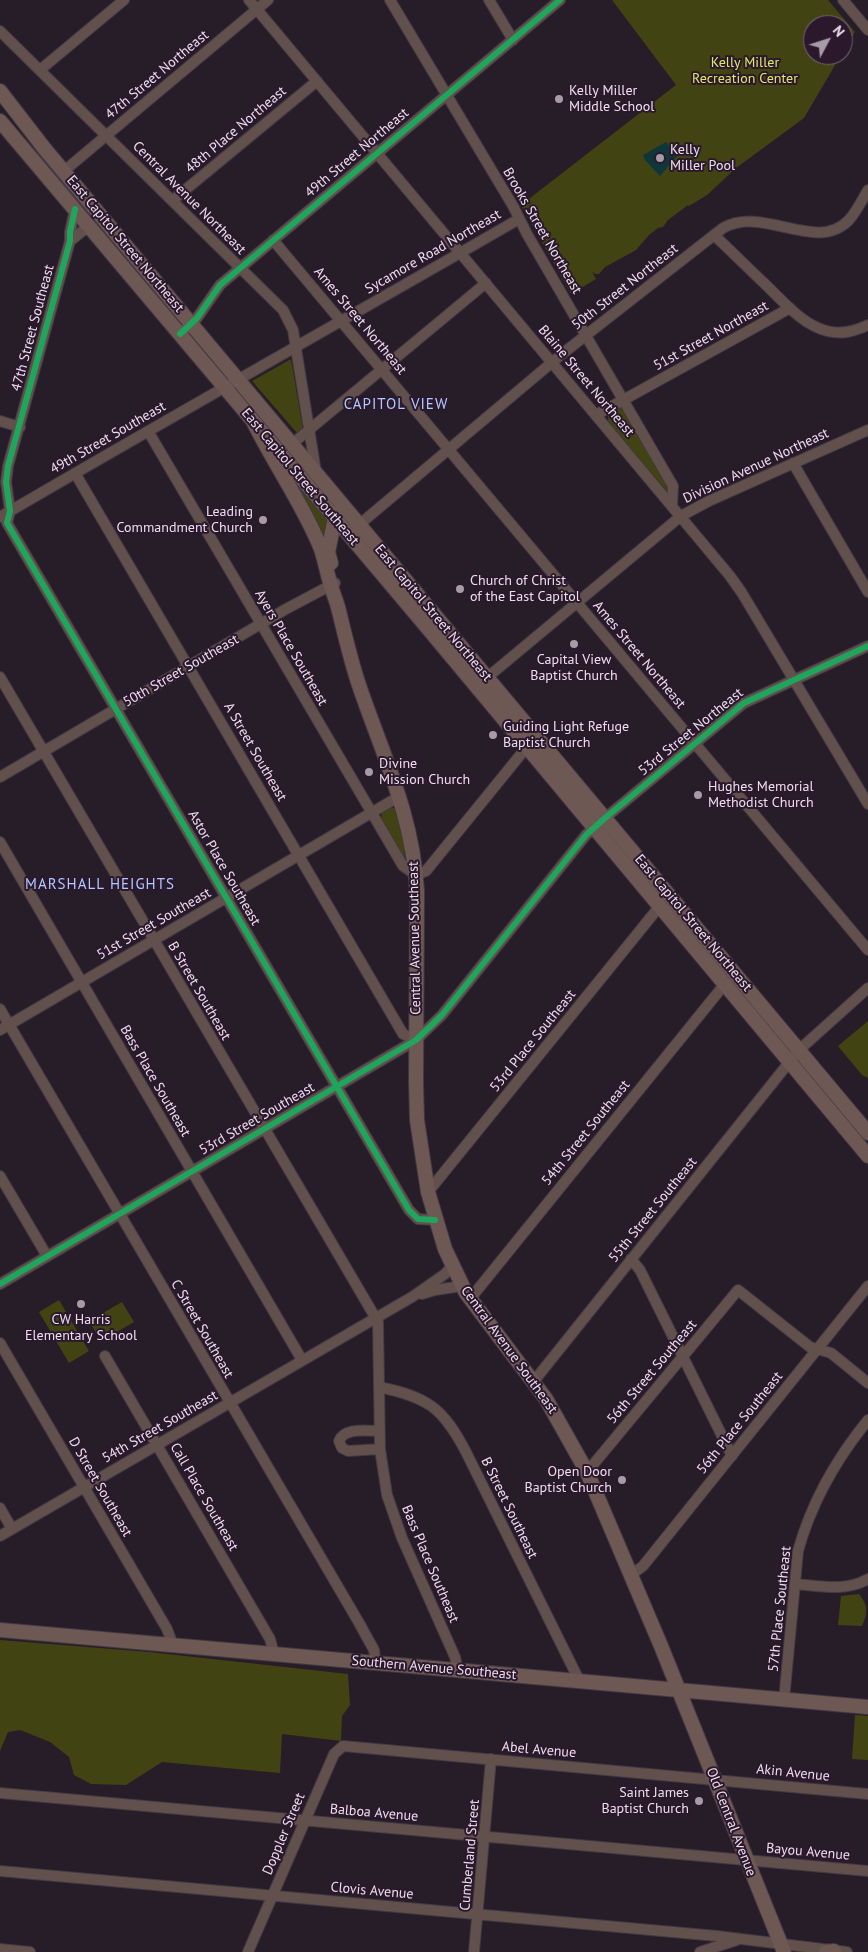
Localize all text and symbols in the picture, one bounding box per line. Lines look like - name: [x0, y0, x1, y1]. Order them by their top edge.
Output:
- north arrow: [803, 15, 853, 65]
- text: N: [829, 22, 849, 40]
- street label: 47th Street Northeast: [102, 27, 212, 123]
- park label: Kelly Miller Recreation Center: [692, 55, 798, 88]
- street label: 48th Place Northeast: [182, 83, 290, 177]
- place label: Kelly Miller Middle School: [569, 83, 654, 115]
- marker: Kelly Miller Middle School: [553, 93, 565, 105]
- street label: 49th Street Northeast: [302, 105, 412, 201]
- street label: Central Avenue Northeast: [129, 138, 249, 258]
- place label: Kelly Miller Pool: [670, 142, 735, 174]
- marker: Kelly Miller Pool: [654, 152, 666, 164]
- street label: Brooks Street Northeast: [499, 165, 585, 297]
- street label: East Capitol Street Northeast: [63, 172, 187, 316]
- street label: Sycamore Road Northeast: [362, 206, 504, 298]
- street label: 50th Street Northeast: [569, 240, 681, 334]
- street label: 47th Street Southeast: [8, 263, 58, 393]
- street label: Ames Street Northeast: [310, 264, 410, 378]
- street label: 51st Street Northeast: [651, 298, 771, 374]
- street label: Blaine Street Northeast: [535, 322, 637, 440]
- district label: CAPITOL VIEW: [342, 396, 450, 414]
- street label: 49th Street Southeast: [47, 398, 169, 478]
- street label: East Capitol Street Southeast: [238, 405, 362, 549]
- street label: Division Avenue Northeast: [681, 425, 831, 507]
- place label: Leading Commandment Church: [117, 504, 253, 536]
- marker: Leading Commandment Church: [257, 514, 269, 526]
- street label: East Capitol Street Northeast: [371, 541, 495, 685]
- place label: Church of Christ of the East Capitol: [470, 573, 580, 606]
- marker: Church of Christ of the East Capitol: [454, 583, 466, 595]
- street label: Ayers Place Southeast: [251, 587, 331, 709]
- street label: Ames Street Northeast: [589, 598, 689, 712]
- street label: 50th Street Southeast: [120, 631, 242, 711]
- marker: Capital View Baptist Church: [568, 638, 580, 650]
- place label: Capital View Baptist Church: [530, 652, 618, 684]
- street label: 53rd Street Northeast: [635, 685, 747, 779]
- street label: A Street Southeast: [220, 700, 290, 804]
- place label: Guiding Light Refuge Baptist Church: [503, 719, 629, 752]
- marker: Guiding Light Refuge Baptist Church: [487, 729, 499, 741]
- place label: Divine Mission Church: [379, 756, 470, 789]
- marker: Divine Mission Church: [363, 766, 375, 778]
- place label: Hughes Memorial Methodist Church: [708, 779, 814, 812]
- marker: Hughes Memorial Methodist Church: [692, 789, 704, 801]
- street label: Astor Place Southeast: [184, 808, 264, 928]
- street label: East Capitol Street Northeast: [631, 851, 755, 995]
- street label: Central Avenue Southeast: [405, 861, 425, 1015]
- district label: MARSHALL HEIGHTS: [23, 876, 177, 894]
- street label: 51st Street Southeast: [94, 885, 214, 963]
- street label: B Street Southeast: [164, 939, 234, 1043]
- street label: 53rd Place Southeast: [487, 987, 579, 1095]
- street label: Bass Place Southeast: [116, 1022, 194, 1140]
- street label: 54th Street Southeast: [538, 1077, 634, 1189]
- street label: 53rd Street Southeast: [196, 1079, 318, 1159]
- street label: 55th Street Southeast: [605, 1154, 701, 1266]
- street label: C Street Southeast: [167, 1277, 237, 1381]
- street label: Central Avenue Southeast: [457, 1283, 561, 1417]
- marker: CW Harris Elementary School: [75, 1298, 87, 1310]
- place label: CW Harris Elementary School: [25, 1312, 137, 1344]
- street label: 56th Street Southeast: [604, 1317, 700, 1427]
- street label: 56th Place Southeast: [694, 1368, 786, 1478]
- street label: 54th Street Southeast: [99, 1387, 221, 1467]
- street label: D Street Southeast: [65, 1434, 135, 1540]
- street label: Call Place Southeast: [166, 1440, 242, 1554]
- street label: B Street Southeast: [477, 1454, 541, 1562]
- place label: Open Door Baptist Church: [525, 1464, 612, 1496]
- marker: Open Door Baptist Church: [616, 1474, 628, 1486]
- street label: Bass Place Southeast: [398, 1503, 462, 1625]
- street label: 57th Place Southeast: [765, 1545, 795, 1673]
- street label: Southern Avenue Southeast: [351, 1652, 517, 1684]
- street label: Abel Avenue: [501, 1738, 577, 1762]
- street label: Akin Avenue: [755, 1761, 831, 1785]
- street label: Old Central Avenue: [703, 1765, 759, 1879]
- place label: Saint James Baptist Church: [602, 1785, 689, 1818]
- street label: Doppler Street: [259, 1791, 309, 1877]
- marker: Saint James Baptist Church: [693, 1795, 705, 1807]
- street label: Cumberland Street: [457, 1799, 483, 1911]
- street label: Balboa Avenue: [329, 1801, 419, 1825]
- street label: Bayou Avenue: [765, 1840, 851, 1864]
- street label: Clovis Avenue: [330, 1879, 414, 1903]

